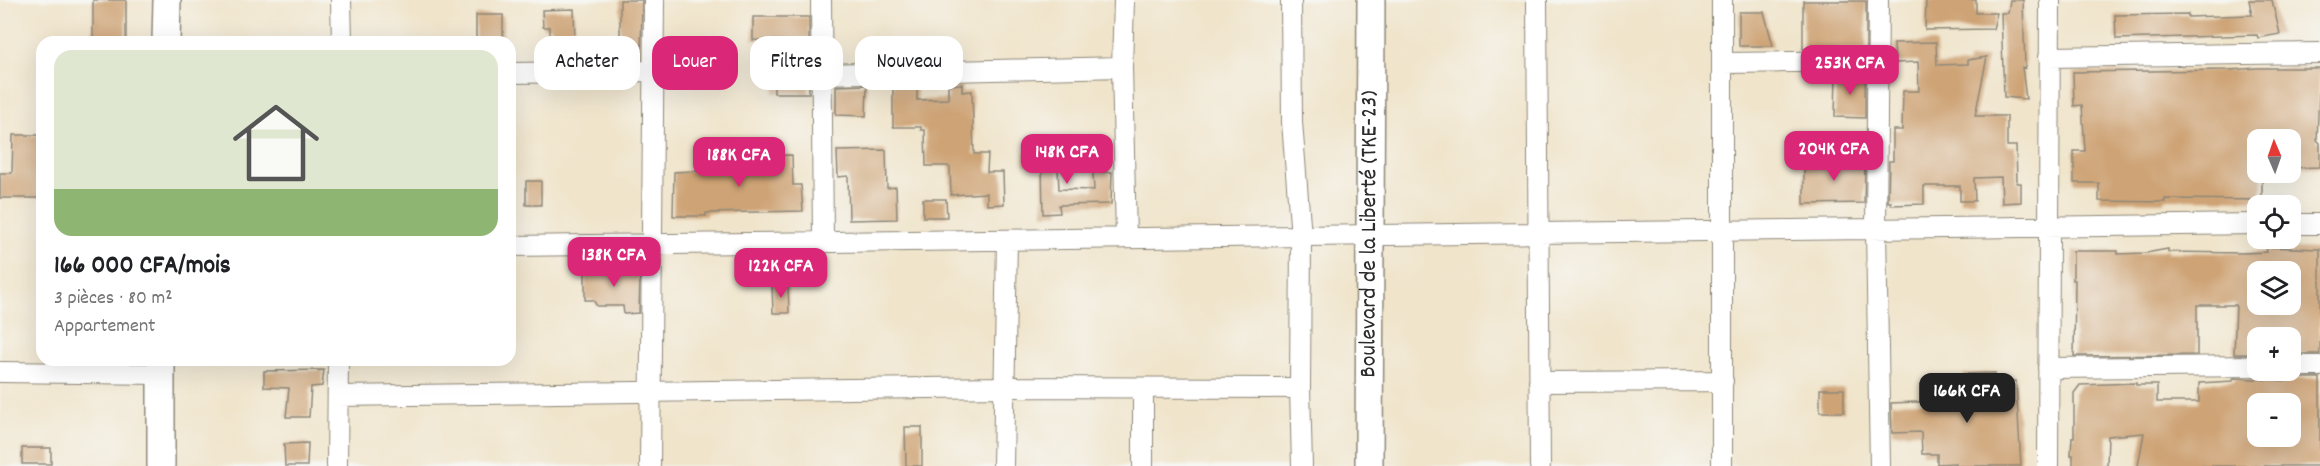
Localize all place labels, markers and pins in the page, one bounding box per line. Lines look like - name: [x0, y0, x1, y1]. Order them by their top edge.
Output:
- pin: 253K CFA: [1788, 45, 1912, 96]
- pin: 204K CFA: [1772, 131, 1896, 182]
- pin: 148K CFA: [1005, 134, 1129, 185]
- pin: 188K CFA: [677, 137, 801, 188]
- pin: 138K CFA: [552, 237, 676, 288]
- pin: 122K CFA: [719, 248, 843, 299]
- pin: 166K CFA: [1905, 373, 2029, 424]

